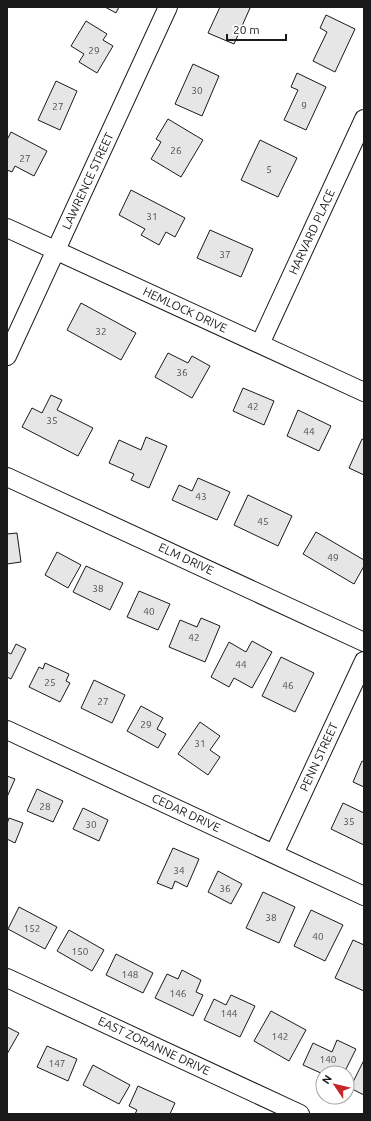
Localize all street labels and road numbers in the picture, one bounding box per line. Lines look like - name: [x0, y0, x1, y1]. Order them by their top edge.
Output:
- street label: LAWRENCE STREET: [59, 130, 116, 231]
- street label: HARVARD PLACE: [286, 187, 337, 276]
- street label: HEMLOCK DRIVE: [141, 284, 230, 335]
- street label: ELM DRIVE: [157, 540, 216, 577]
- street label: PENN STREET: [297, 720, 340, 793]
- street label: CEDAR DRIVE: [150, 791, 223, 834]
- street label: EAST ZORANNE DRIVE: [96, 1014, 213, 1077]

